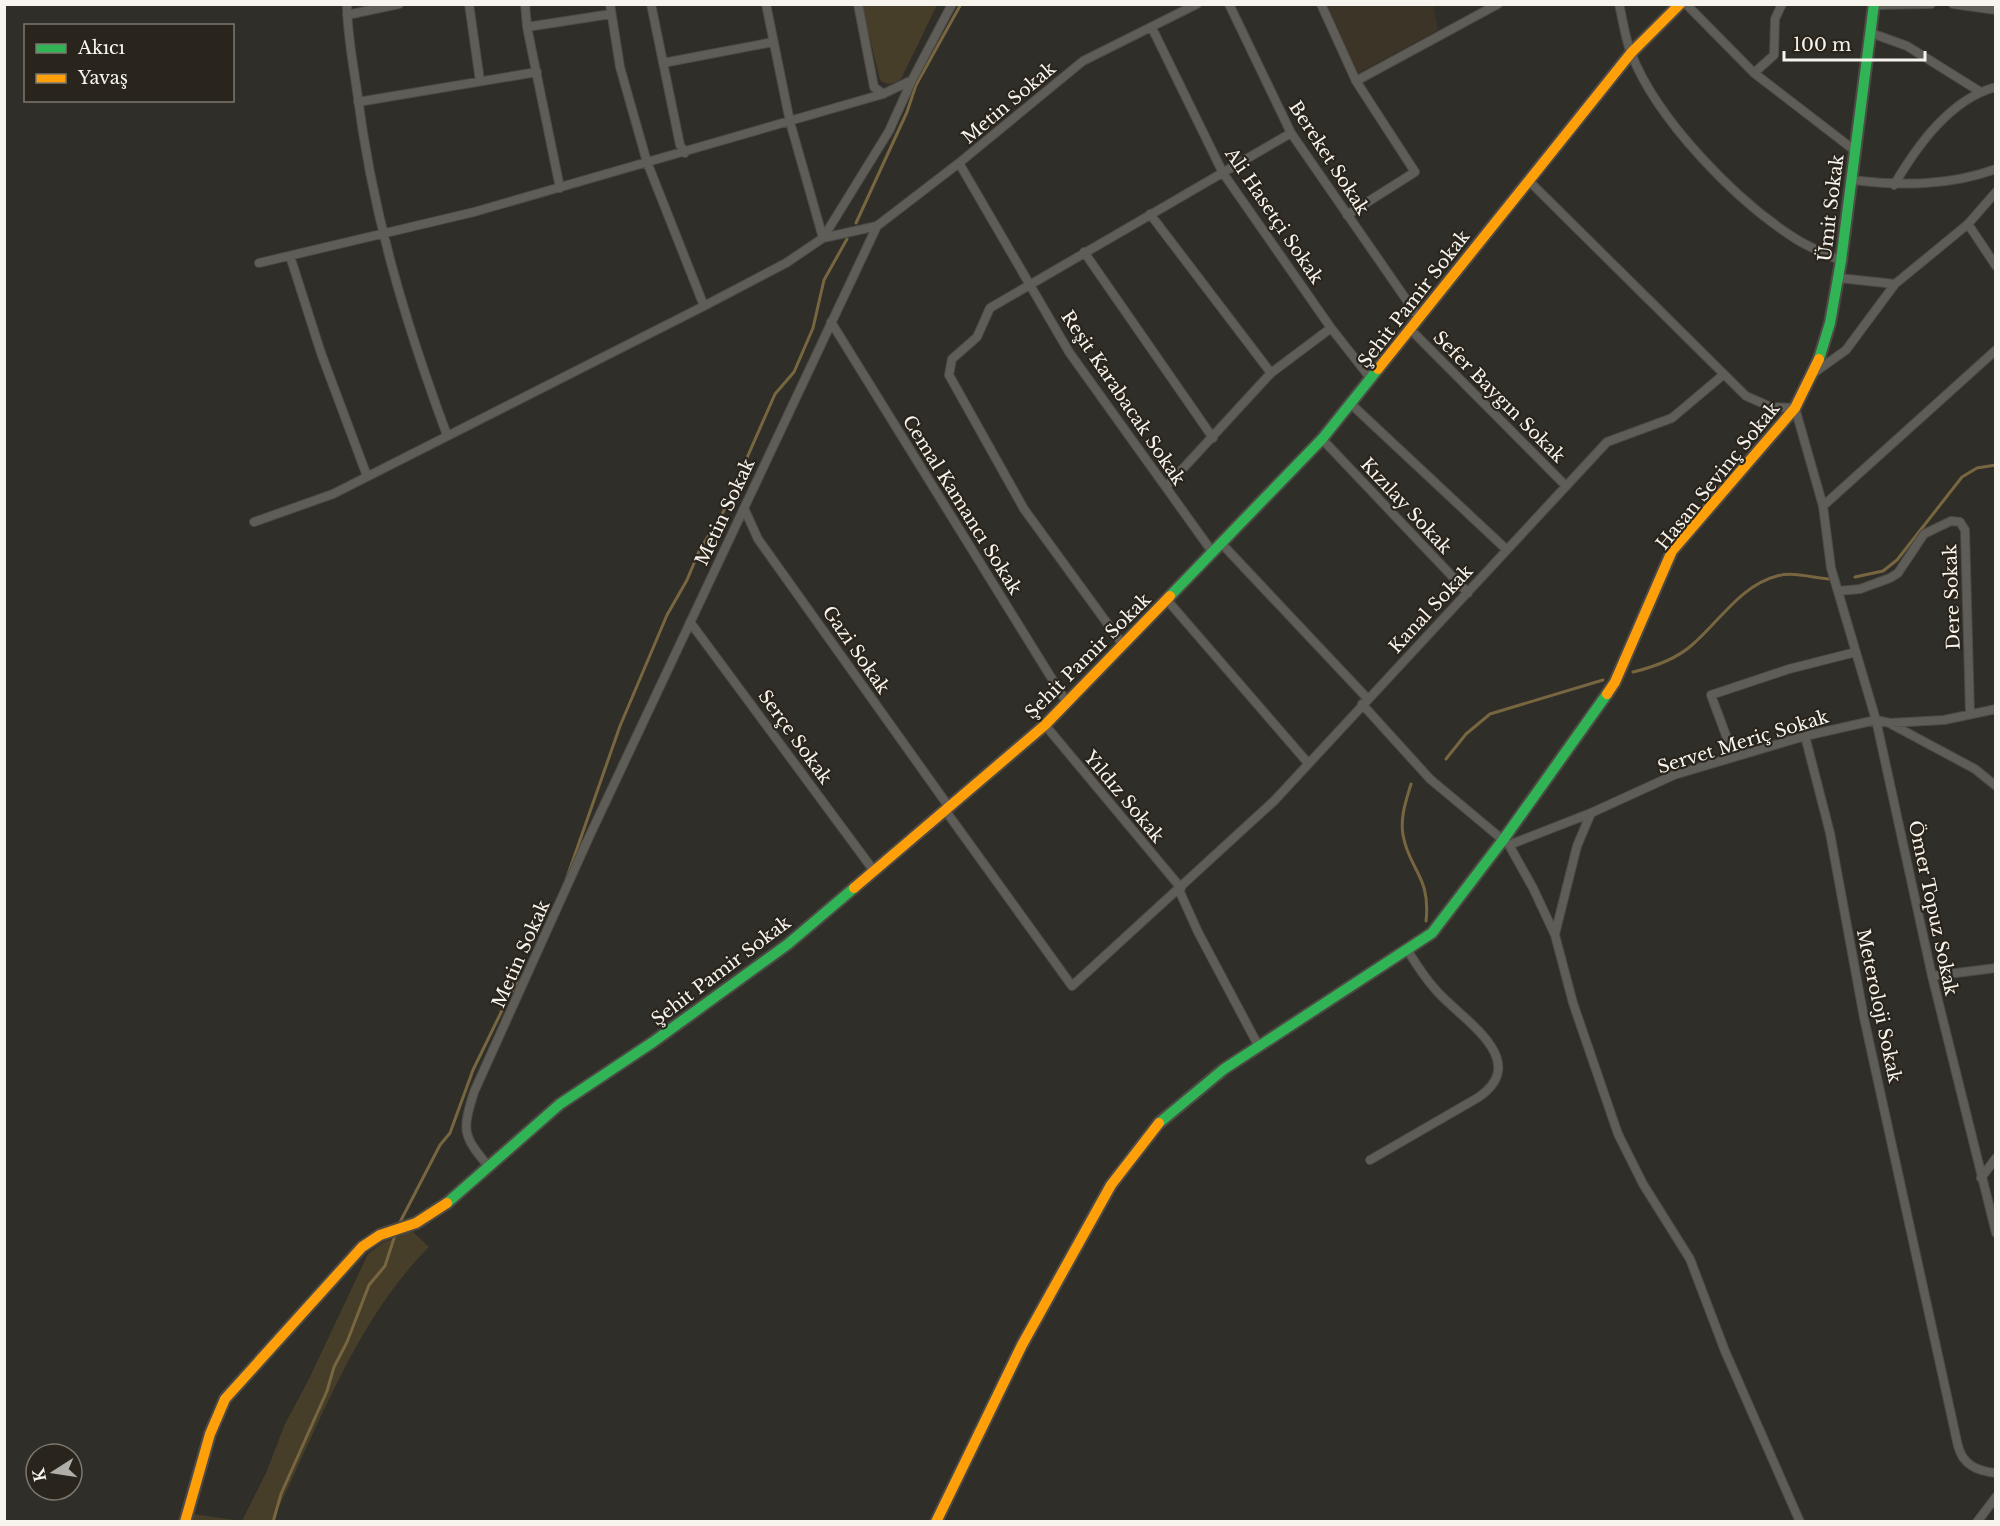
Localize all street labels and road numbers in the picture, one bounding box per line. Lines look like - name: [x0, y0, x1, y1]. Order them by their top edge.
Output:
- street label: Metin Sokak: [958, 57, 1060, 149]
- street label: Bereket Sokak: [1284, 97, 1374, 219]
- street label: Ali Hasetçi Sokak: [1220, 143, 1328, 288]
- street label: Ümit Sokak: [1813, 153, 1848, 263]
- street label: Şehit Pamir Sokak: [1353, 226, 1475, 372]
- street label: Reşit Karabacak Sokak: [1056, 306, 1190, 490]
- street label: Sefer Baygın Sokak: [1429, 327, 1569, 467]
- street label: Hasan Sevinç Sokak: [1652, 398, 1784, 554]
- street label: Cemal Kamancı Sokak: [898, 411, 1026, 599]
- street label: Kızılay Sokak: [1356, 453, 1456, 559]
- street label: Metin Sokak: [691, 455, 759, 569]
- street label: Dere Sokak: [1939, 544, 1965, 650]
- street label: Kanal Sokak: [1384, 560, 1478, 658]
- street label: Şehit Pamir Sokak: [1021, 589, 1155, 723]
- street label: Gazi Sokak: [818, 602, 894, 698]
- street label: Serçe Sokak: [753, 686, 837, 788]
- street label: Servet Meriç Sokak: [1655, 705, 1831, 779]
- street label: Yıldız Sokak: [1079, 746, 1169, 847]
- street label: Ömer Topuz Sokak: [1904, 818, 1963, 998]
- street label: Metin Sokak: [487, 897, 555, 1011]
- street label: Şehit Pamir Sokak: [647, 911, 795, 1031]
- street label: Meteroloji Sokak: [1852, 927, 1906, 1085]

